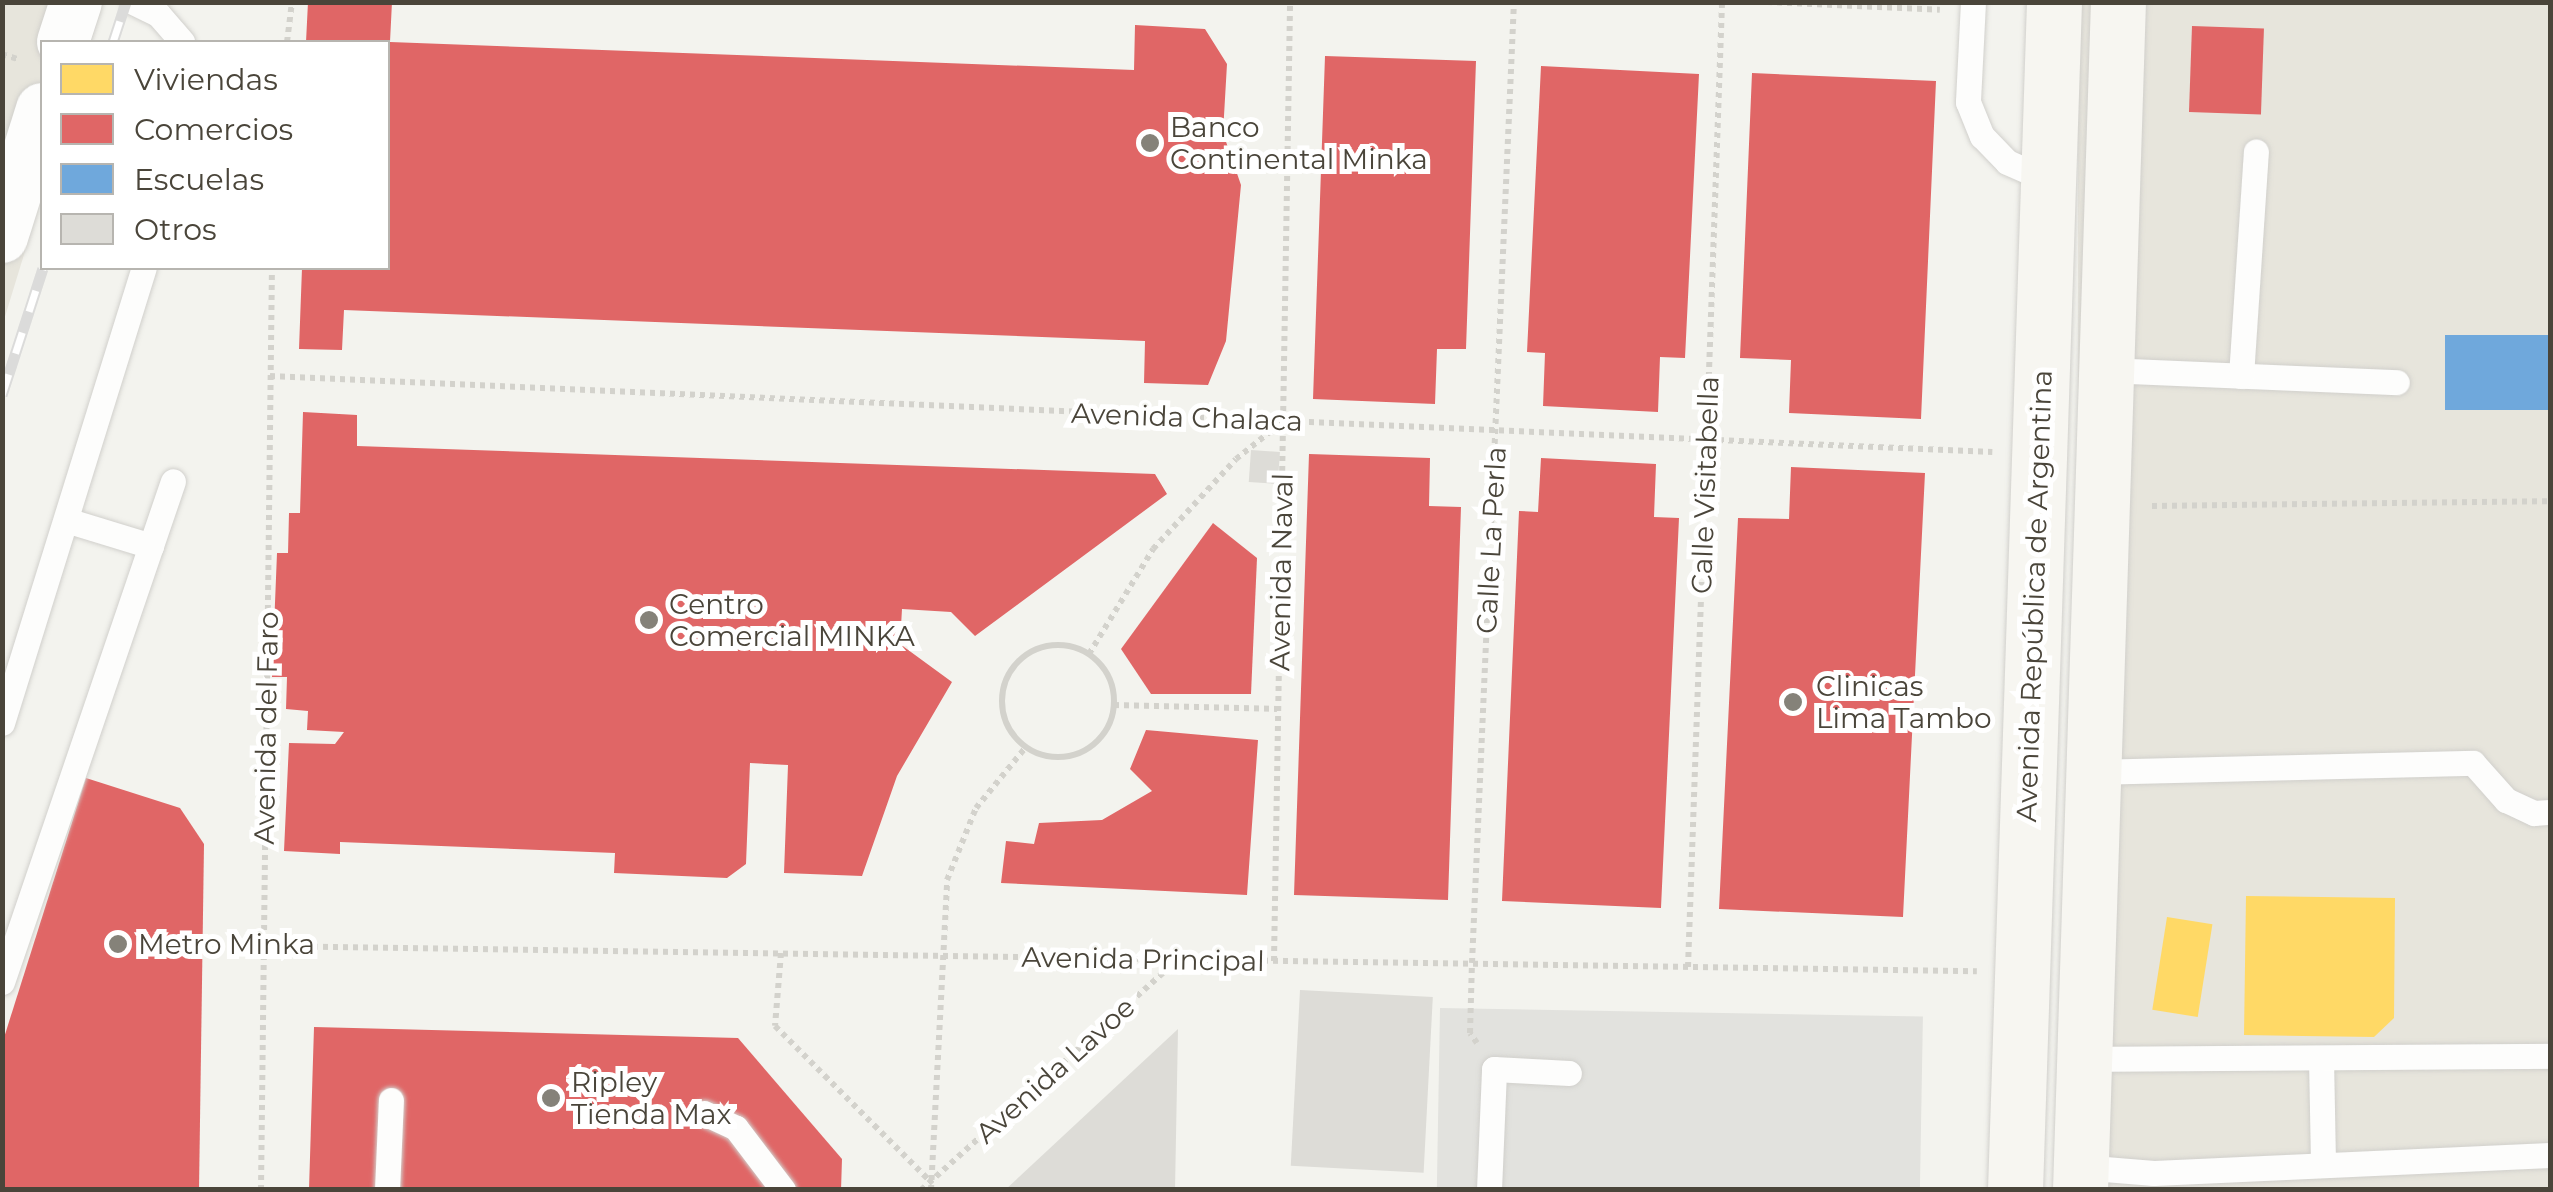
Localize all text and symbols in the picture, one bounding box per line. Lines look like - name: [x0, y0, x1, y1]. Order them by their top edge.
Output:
- legend: [40, 40, 390, 270]
- text: Viviendas: [134, 61, 278, 98]
- place label: Banco Continental Minka: [1170, 110, 1428, 176]
- text: Comercios: [134, 111, 293, 148]
- marker: Banco Continental Minka: [1139, 132, 1161, 154]
- text: Escuelas: [134, 161, 264, 198]
- text: Otros: [134, 211, 217, 248]
- street label: Avenida República de Argentina: [2009, 369, 2059, 823]
- street label: Calle Visitabella: [1684, 376, 1726, 594]
- street label: Avenida Chalaca: [1071, 396, 1303, 438]
- street label: Calle La Perla: [1469, 445, 1513, 635]
- street label: Avenida Naval: [1262, 473, 1300, 671]
- place label: Centro Comercial MINKA: [669, 587, 915, 653]
- marker: Centro Comercial MINKA: [638, 609, 660, 631]
- street label: Avenida del Faro: [247, 611, 285, 845]
- place label: Clinicas Lima Tambo: [1816, 669, 1992, 735]
- marker: Clinicas Lima Tambo: [1780, 689, 1806, 715]
- place label: Metro Minka: [138, 927, 315, 961]
- marker: Metro Minka: [107, 933, 129, 955]
- street label: Avenida Principal: [1021, 940, 1265, 978]
- street label: Avenida Lavoe: [969, 990, 1141, 1150]
- place label: Ripley Tienda Max: [571, 1065, 731, 1131]
- marker: Ripley Tienda Max: [540, 1087, 562, 1109]

